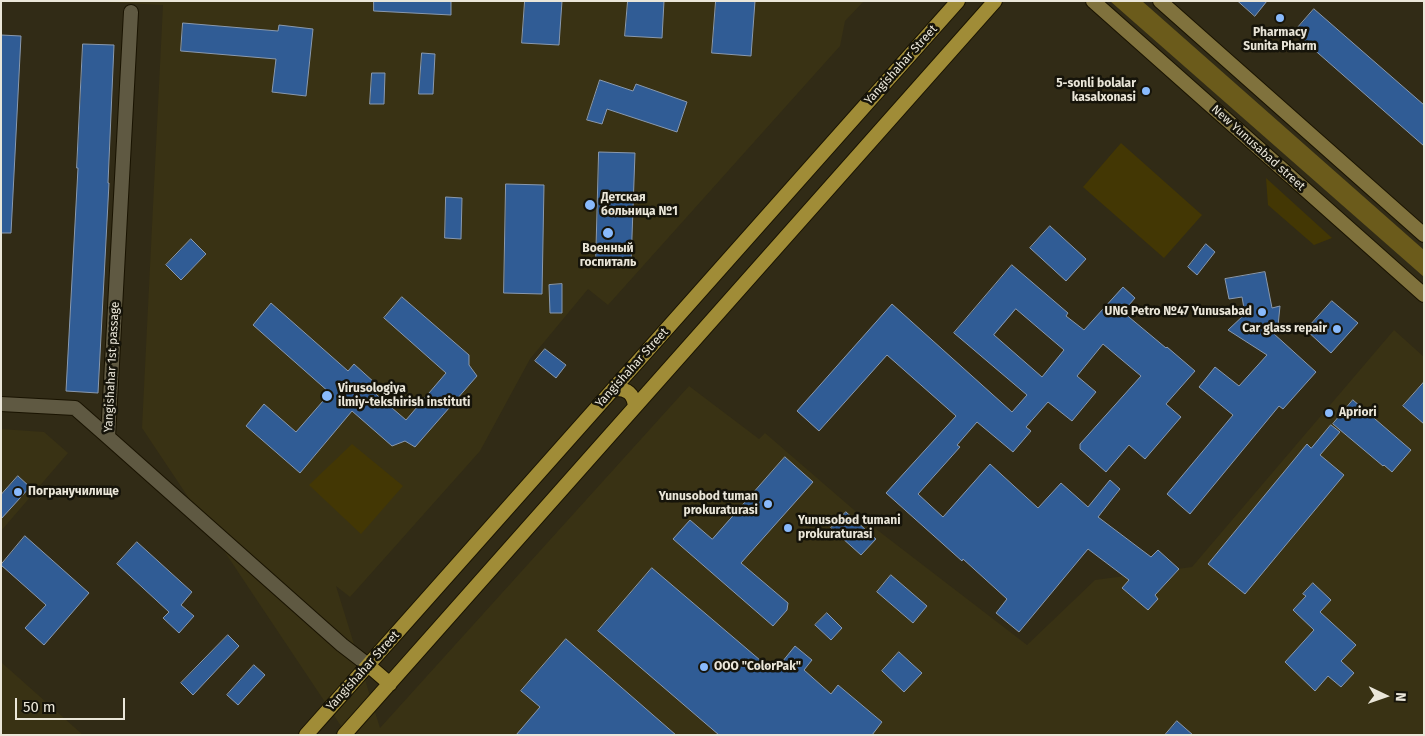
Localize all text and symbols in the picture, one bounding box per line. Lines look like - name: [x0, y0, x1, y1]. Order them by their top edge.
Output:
- marker: Pharmacy Sunita Pharm: [1274, 12, 1286, 24]
- street label: Yangishahar Street: [862, 22, 940, 108]
- place label: Pharmacy Sunita Pharm: [1243, 26, 1317, 54]
- place label: 5-sonli bolalar kasalxonasi: [1056, 77, 1136, 105]
- marker: 5-sonli bolalar kasalxonasi: [1140, 85, 1152, 97]
- street label: New Yunusabad street: [1208, 102, 1308, 194]
- place label: Детская больница №1: [601, 191, 678, 219]
- marker: Детская больница №1: [583, 198, 597, 212]
- marker: Военный госпиталь: [601, 226, 615, 240]
- place label: Военный госпиталь: [580, 242, 636, 270]
- street label: Yangishahar 1st passage: [101, 301, 123, 433]
- place label: UNG Petro №47 Yunusabad: [1105, 305, 1252, 319]
- marker: UNG Petro №47 Yunusabad: [1256, 306, 1268, 318]
- place label: Car glass repair: [1242, 322, 1327, 336]
- marker: Car glass repair: [1331, 323, 1343, 335]
- street label: Yangishahar Street: [593, 325, 671, 411]
- place label: Virusologiya ilmiy-tekshirish instituti: [338, 382, 470, 410]
- marker: Virusologiya ilmiy-tekshirish instituti: [320, 389, 334, 403]
- place label: Apriori: [1339, 406, 1377, 420]
- marker: Apriori: [1323, 407, 1335, 419]
- place label: Погранучилище: [28, 485, 119, 499]
- marker: Погранучилище: [12, 486, 24, 498]
- place label: Yunusobod tuman prokuraturasi: [659, 490, 758, 518]
- marker: Yunusobod tuman prokuraturasi: [762, 498, 774, 510]
- place label: Yunusobod tumani prokuraturasi: [798, 514, 901, 542]
- marker: Yunusobod tumani prokuraturasi: [782, 522, 794, 534]
- street label: Yangishahar Street: [324, 628, 402, 714]
- place label: OOO "ColorPak": [714, 660, 801, 674]
- marker: OOO "ColorPak": [698, 661, 710, 673]
- north arrow: [1360, 671, 1410, 721]
- scale bar: [18, 688, 128, 720]
- text: N: [1392, 692, 1409, 702]
- text: 50 m: [23, 698, 56, 716]

